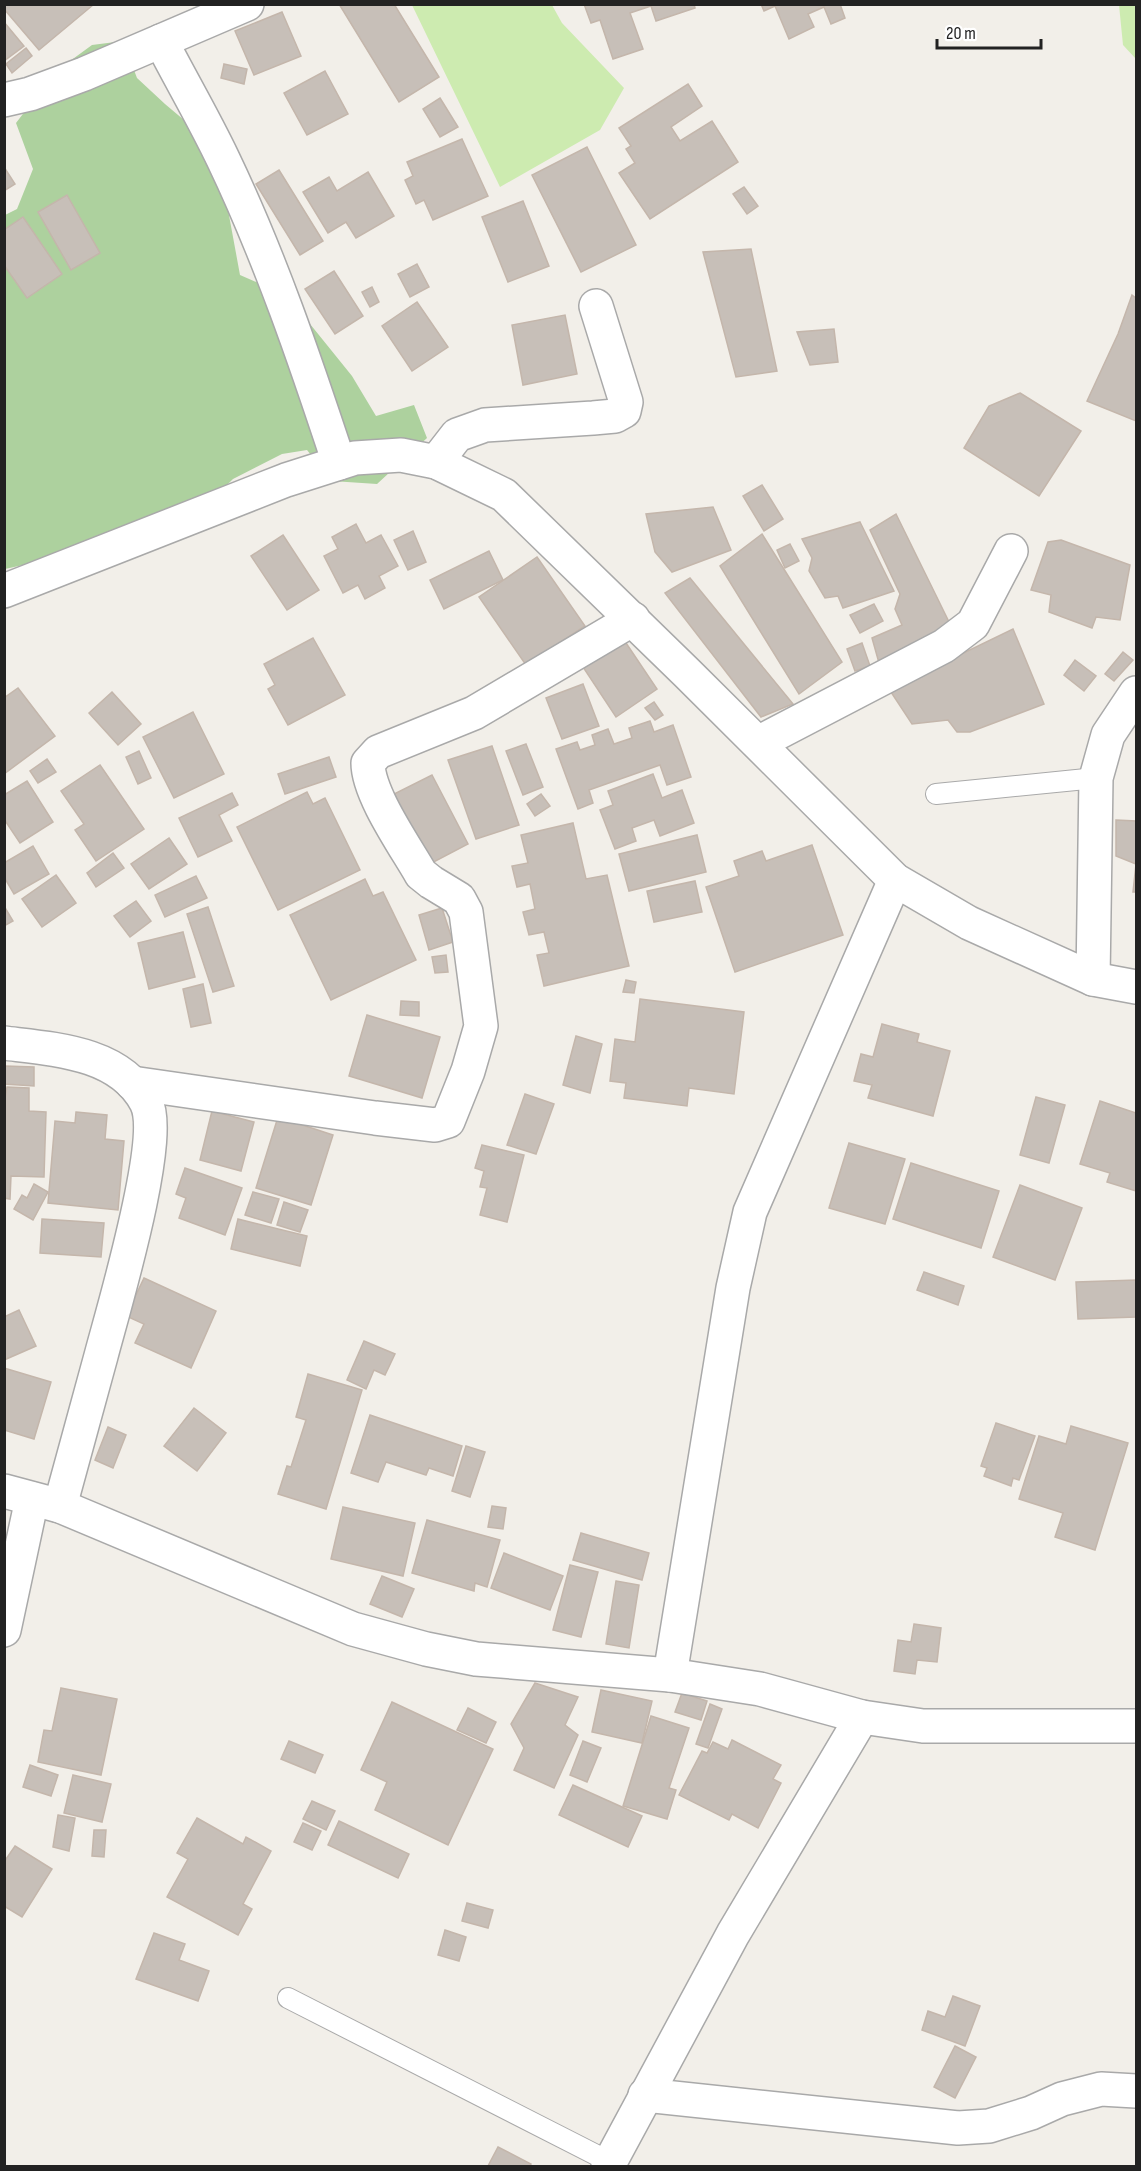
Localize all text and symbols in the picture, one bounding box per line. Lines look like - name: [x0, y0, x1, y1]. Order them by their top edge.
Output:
- scale bar: [937, 12, 1040, 50]
- text: 20 m: [946, 23, 976, 44]

